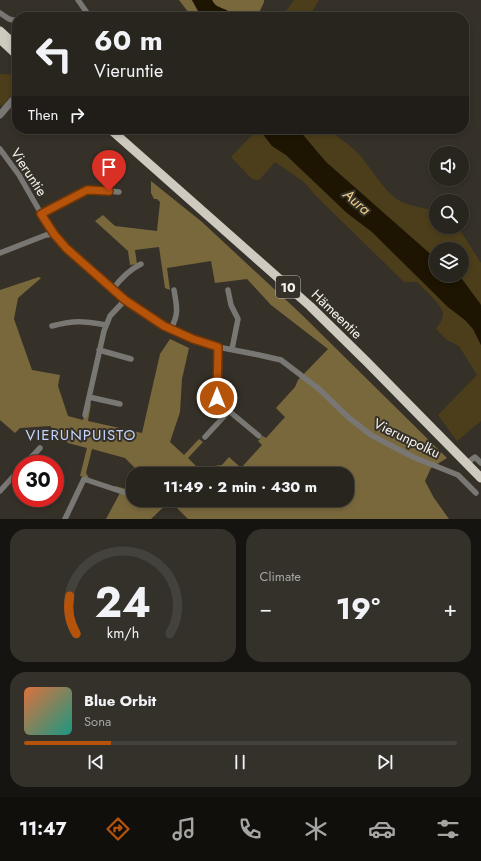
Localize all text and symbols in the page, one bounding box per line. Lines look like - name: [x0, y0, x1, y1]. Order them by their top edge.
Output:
- text: 60 m: [94, 20, 163, 61]
- icon: left: [28, 28, 80, 80]
- text: Vieruntie: [94, 58, 163, 84]
- text: Then: [28, 104, 58, 126]
- icon: right: [66, 104, 88, 126]
- street label: Vieruntie: [6, 144, 52, 200]
- map controls: [429, 146, 469, 282]
- button: sound: [429, 146, 469, 186]
- pin: [92, 150, 126, 191]
- icon: arrive: [98, 156, 120, 178]
- water label: Aura: [338, 183, 376, 221]
- button: search: [429, 194, 469, 234]
- button: layers: [429, 242, 469, 282]
- road number: 10: [276, 276, 300, 298]
- street label: Hämeentie: [307, 285, 367, 343]
- position arrow: [196, 377, 238, 419]
- street label: Vierunpolku: [370, 413, 444, 463]
- district label: VIERUNPUISTO: [26, 424, 136, 446]
- speed limit sign: 30: [12, 455, 64, 507]
- text: 11:49 · 2 min · 430 m: [163, 476, 317, 498]
- text: Climate: [260, 567, 301, 586]
- text: 24: [95, 571, 151, 632]
- text: 19°: [336, 587, 380, 630]
- text: −: [260, 592, 272, 624]
- text: +: [443, 592, 457, 624]
- text: km/h: [107, 622, 139, 642]
- text: Blue Orbit: [84, 690, 156, 712]
- text: Sona: [84, 712, 111, 731]
- icon: previous: [85, 751, 107, 773]
- icon: pause: [229, 751, 251, 773]
- icon: next: [374, 751, 396, 773]
- icon: directions: [104, 815, 132, 843]
- icon: music: [170, 815, 198, 843]
- icon: phone: [236, 815, 264, 843]
- icon: climate: [302, 815, 330, 843]
- icon: car: [368, 815, 396, 843]
- icon: filters: [434, 815, 462, 843]
- text: 11:47: [19, 816, 67, 842]

